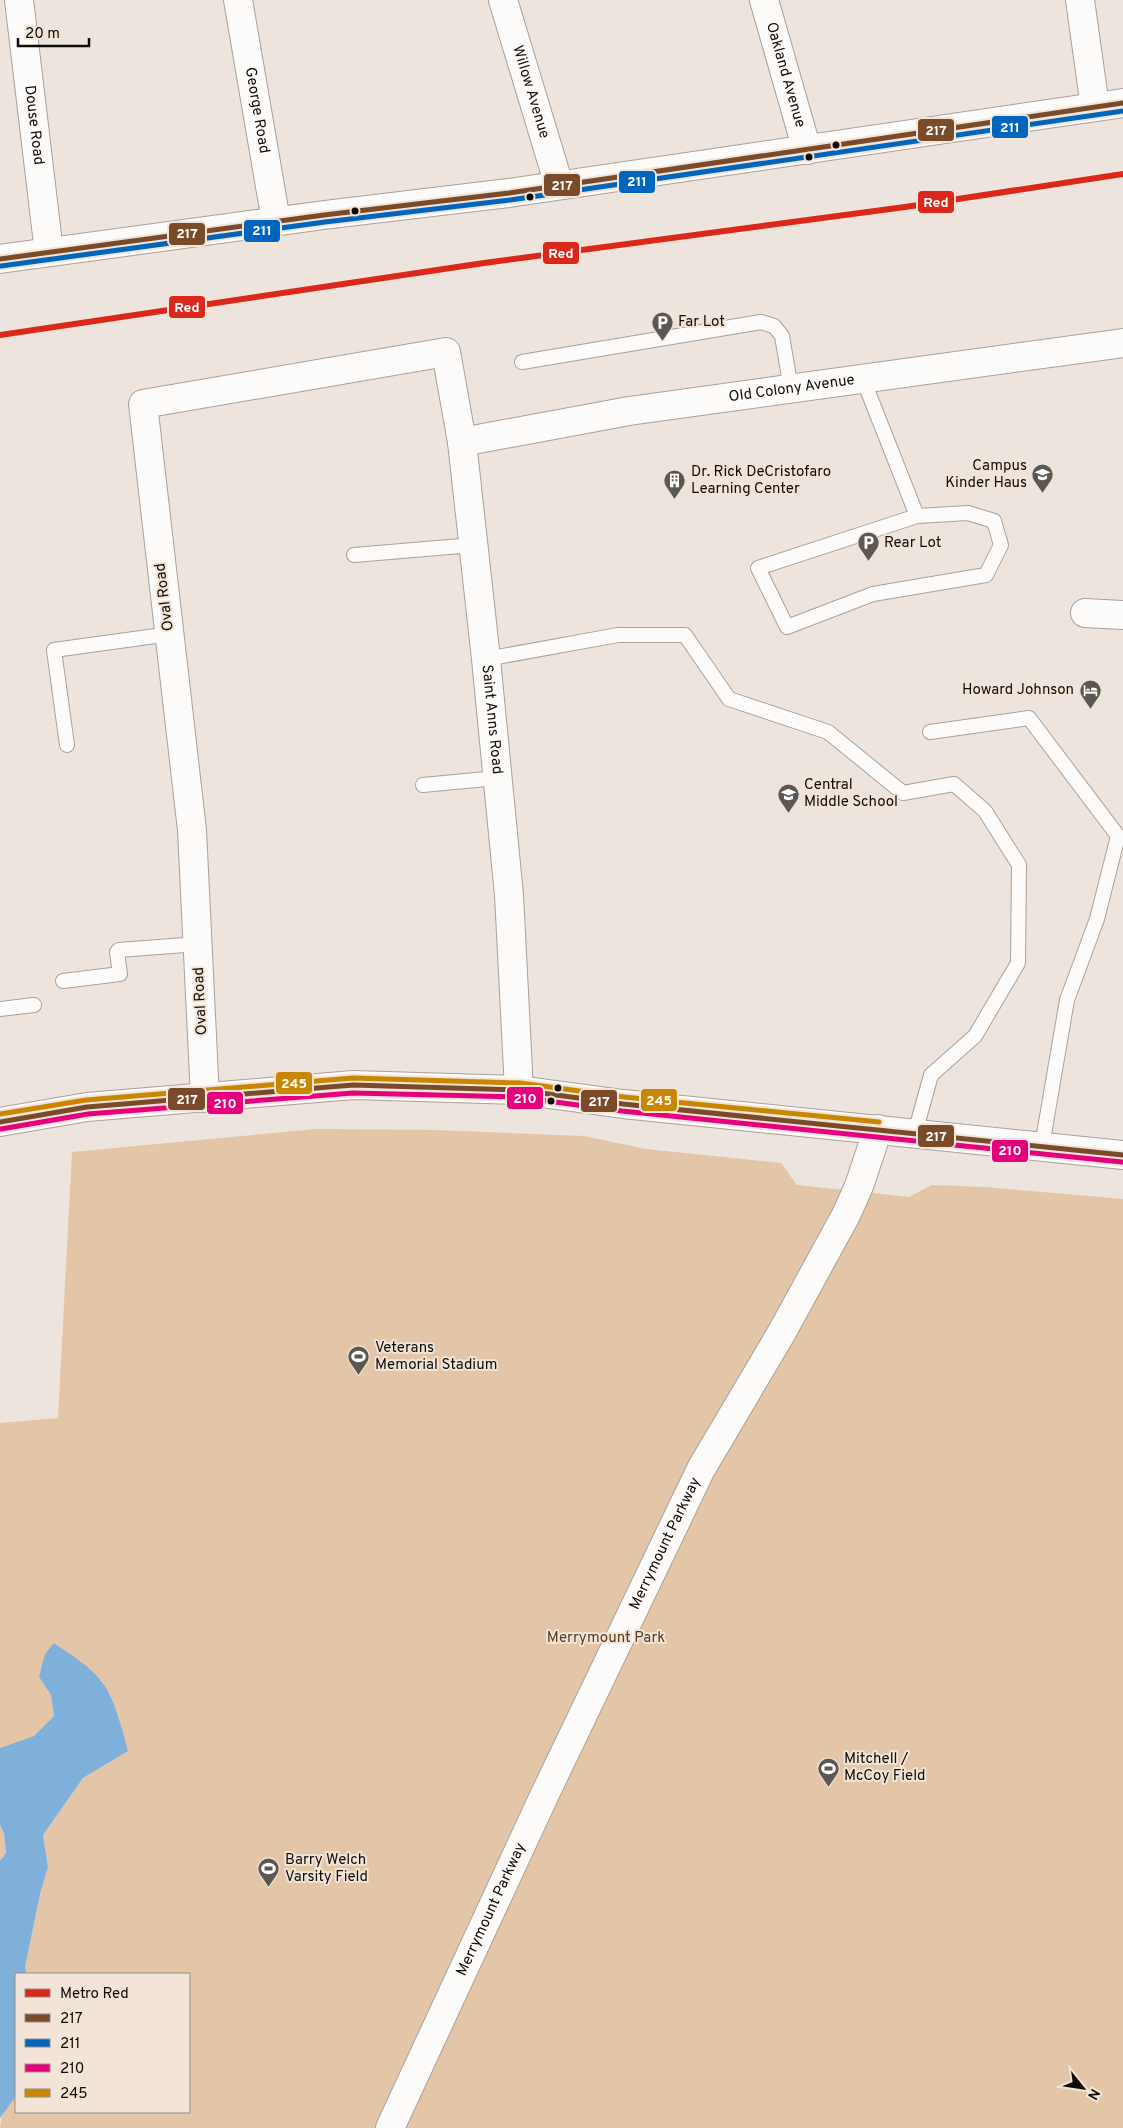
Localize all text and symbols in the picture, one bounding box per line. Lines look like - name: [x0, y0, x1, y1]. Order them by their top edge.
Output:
- scale bar: [18, 15, 89, 47]
- street label: Oakland Avenue: [761, 20, 810, 130]
- text: 20 m: [25, 25, 60, 44]
- street label: Willow Avenue: [508, 43, 554, 141]
- street label: George Road: [240, 66, 274, 155]
- street label: Douse Road: [20, 84, 48, 166]
- line badge: 211: [991, 115, 1029, 139]
- line badge: 217: [917, 118, 955, 142]
- text: 211: [1000, 120, 1020, 137]
- text: 217: [925, 123, 947, 140]
- unlabelled marker: [831, 140, 841, 150]
- unlabelled marker: [804, 152, 814, 162]
- line badge: 211: [618, 170, 656, 194]
- line badge: 217: [543, 173, 581, 197]
- text: 211: [627, 174, 647, 191]
- text: 217: [551, 178, 573, 195]
- line badge: Red: [917, 190, 955, 214]
- unlabelled marker: [525, 192, 535, 202]
- text: Red: [923, 195, 949, 212]
- unlabelled marker: [350, 206, 360, 216]
- line badge: 211: [243, 219, 281, 243]
- line badge: 217: [168, 222, 206, 246]
- text: 211: [252, 223, 272, 240]
- text: 217: [176, 226, 198, 243]
- line badge: Red: [542, 241, 580, 265]
- text: Red: [548, 246, 574, 263]
- line badge: Red: [168, 295, 206, 319]
- text: Red: [174, 300, 200, 317]
- parking icon: Far Lot: [650, 310, 674, 341]
- place label: Far Lot: [678, 313, 725, 332]
- street label: Old Colony Avenue: [728, 371, 856, 407]
- place label: Campus Kinder Haus: [945, 457, 1027, 493]
- place label: Dr. Rick DeCristofaro Learning Center: [691, 463, 831, 499]
- school or university icon: Campus Kinder Haus: [1031, 463, 1055, 494]
- building icon: Dr. Rick DeCristofaro Learning Center: [663, 469, 687, 500]
- parking icon: Rear Lot: [856, 531, 880, 562]
- place label: Rear Lot: [884, 534, 941, 553]
- street label: Oval Road: [151, 562, 179, 632]
- street label: Saint Anns Road: [477, 664, 507, 775]
- hotel icon: Howard Johnson: [1078, 678, 1102, 709]
- place label: Howard Johnson: [962, 681, 1074, 700]
- place label: Central Middle School: [804, 776, 898, 812]
- school or university icon: Central Middle School: [776, 782, 800, 813]
- street label: Oval Road: [190, 966, 212, 1036]
- line badge: 245: [275, 1071, 313, 1095]
- text: 245: [281, 1076, 307, 1093]
- unlabelled marker: [553, 1083, 563, 1093]
- line badge: 210: [506, 1086, 544, 1110]
- line badge: 217: [167, 1087, 206, 1111]
- line badge: 245: [640, 1088, 678, 1112]
- line badge: 217: [580, 1089, 618, 1113]
- line badge: 210: [206, 1091, 244, 1115]
- text: 210: [513, 1091, 537, 1108]
- text: 217: [176, 1092, 198, 1109]
- text: 245: [646, 1093, 672, 1110]
- text: 217: [588, 1094, 610, 1111]
- text: 210: [213, 1096, 237, 1113]
- unlabelled marker: [546, 1096, 556, 1106]
- line badge: 217: [917, 1124, 955, 1148]
- text: 217: [925, 1129, 947, 1146]
- line badge: 210: [991, 1139, 1029, 1163]
- text: 210: [998, 1143, 1022, 1160]
- place label: Veterans Memorial Stadium: [375, 1339, 497, 1375]
- sports icon: Veterans Memorial Stadium: [347, 1345, 371, 1376]
- street label: Merrymount Parkway: [625, 1474, 705, 1613]
- park label: Merrymount Park: [547, 1629, 665, 1648]
- place label: Mitchell / McCoy Field: [844, 1750, 926, 1786]
- sports icon: Mitchell / McCoy Field: [816, 1756, 840, 1787]
- street label: Merrymount Parkway: [452, 1840, 530, 1979]
- place label: Barry Welch Varsity Field: [285, 1851, 368, 1887]
- sports icon: Barry Welch Varsity Field: [257, 1857, 281, 1888]
- legend: [15, 1973, 190, 2113]
- text: Metro Red: [60, 1985, 129, 2004]
- text: 217: [60, 2010, 83, 2029]
- text: 211: [60, 2035, 80, 2054]
- text: 210: [60, 2060, 84, 2079]
- north arrow: [1058, 2063, 1108, 2113]
- text: 245: [60, 2085, 88, 2104]
- text: N: [1083, 2085, 1103, 2102]

